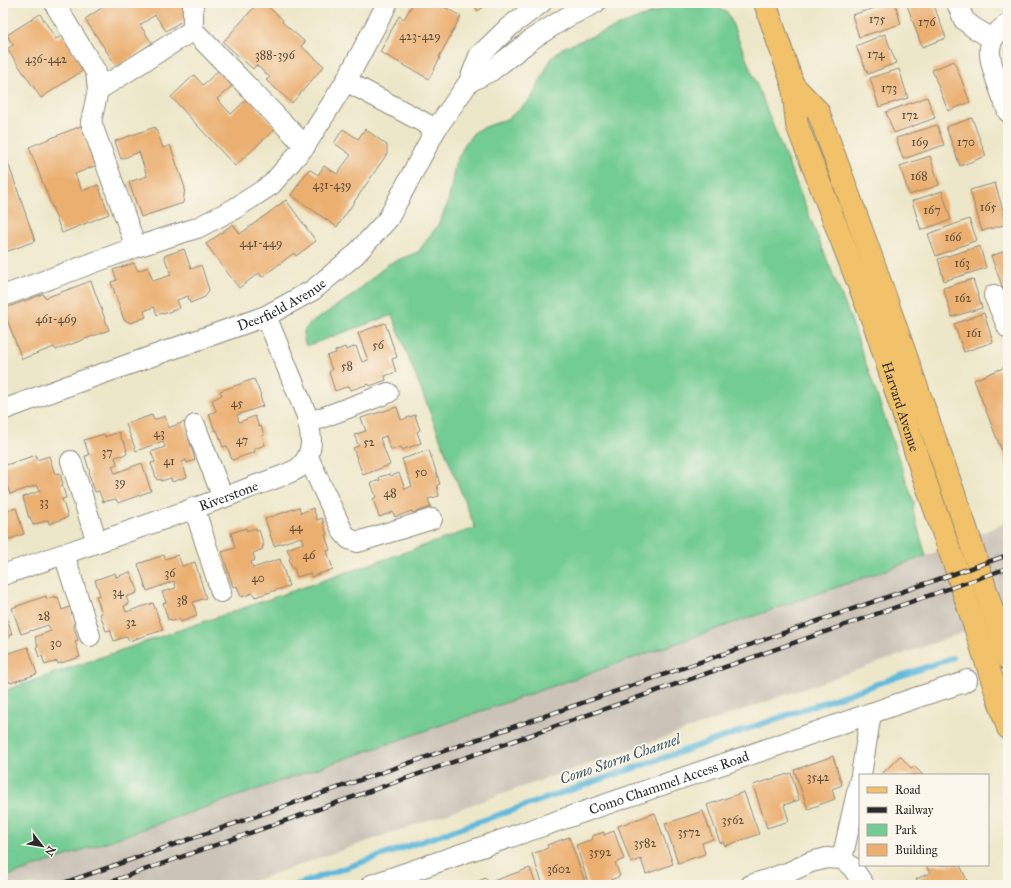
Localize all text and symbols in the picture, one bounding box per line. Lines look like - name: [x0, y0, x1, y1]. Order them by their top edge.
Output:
- house number: 175: [869, 12, 886, 26]
- house number: 176: [918, 15, 936, 29]
- house number: 423-429: [399, 29, 441, 43]
- house number: 174: [867, 47, 885, 61]
- house number: 388-396: [255, 48, 296, 62]
- house number: 436-442: [25, 52, 67, 66]
- house number: 173: [881, 81, 897, 95]
- house number: 172: [901, 108, 919, 122]
- house number: 169: [911, 135, 929, 149]
- house number: 170: [957, 135, 975, 149]
- house number: 168: [910, 169, 928, 183]
- house number: 431-439: [312, 178, 352, 192]
- house number: 165: [980, 200, 997, 214]
- house number: 167: [923, 203, 941, 217]
- house number: 166: [944, 230, 962, 244]
- house number: 441-449: [240, 236, 282, 250]
- house number: 163: [954, 256, 970, 270]
- street label: Deerfield Avenue: [235, 275, 330, 335]
- house number: 162: [955, 291, 971, 305]
- house number: 461-469: [35, 312, 77, 326]
- house number: 161: [966, 326, 982, 340]
- house number: 56: [372, 338, 385, 352]
- house number: 58: [341, 359, 353, 373]
- street label: Harvard Avenue: [878, 360, 923, 454]
- house number: 45: [231, 396, 244, 410]
- house number: 43: [153, 426, 165, 440]
- house number: 47: [236, 433, 248, 447]
- house number: 52: [363, 435, 375, 449]
- house number: 37: [101, 445, 113, 459]
- house number: 41: [163, 454, 175, 468]
- house number: 50: [415, 465, 427, 479]
- house number: 39: [114, 475, 126, 489]
- street label: Riverstone: [197, 477, 261, 515]
- house number: 48: [383, 486, 397, 500]
- house number: 33: [39, 495, 49, 509]
- house number: 44: [289, 520, 303, 534]
- house number: 46: [303, 548, 316, 562]
- house number: 36: [165, 566, 176, 580]
- house number: 40: [251, 571, 265, 585]
- house number: 34: [112, 585, 124, 599]
- house number: 38: [176, 593, 188, 607]
- house number: 28: [38, 609, 50, 623]
- house number: 32: [126, 615, 136, 629]
- house number: 30: [50, 636, 62, 650]
- water label: Como Storm Channel: [557, 729, 685, 788]
- street label: Como Chammel Access Road: [587, 748, 751, 818]
- house number: 3542: [807, 770, 829, 784]
- legend: [859, 774, 989, 866]
- text: Road: [895, 783, 921, 797]
- text: Railway: [895, 803, 934, 817]
- house number: 3562: [722, 813, 744, 827]
- text: Park: [895, 823, 917, 837]
- house number: 3572: [678, 825, 700, 839]
- north arrow: [22, 826, 62, 866]
- house number: 3582: [634, 836, 656, 850]
- text: Building: [895, 843, 938, 858]
- text: N: [42, 844, 58, 859]
- house number: 3592: [589, 845, 611, 859]
- house number: 3602: [547, 862, 571, 876]

